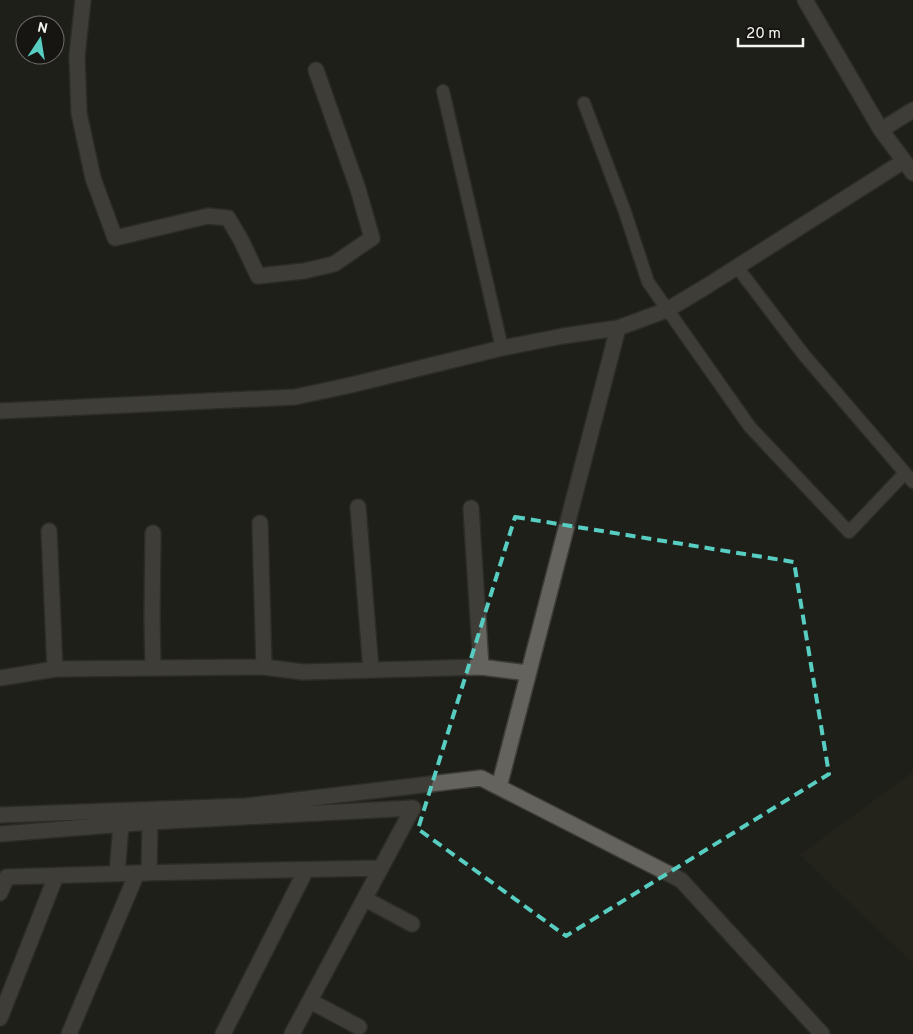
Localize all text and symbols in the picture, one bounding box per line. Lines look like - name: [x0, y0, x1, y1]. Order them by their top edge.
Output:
- north arrow: [15, 15, 65, 65]
- scale bar: [738, 15, 803, 47]
- text: N: [36, 19, 49, 38]
- text: 20 m: [746, 25, 781, 44]

